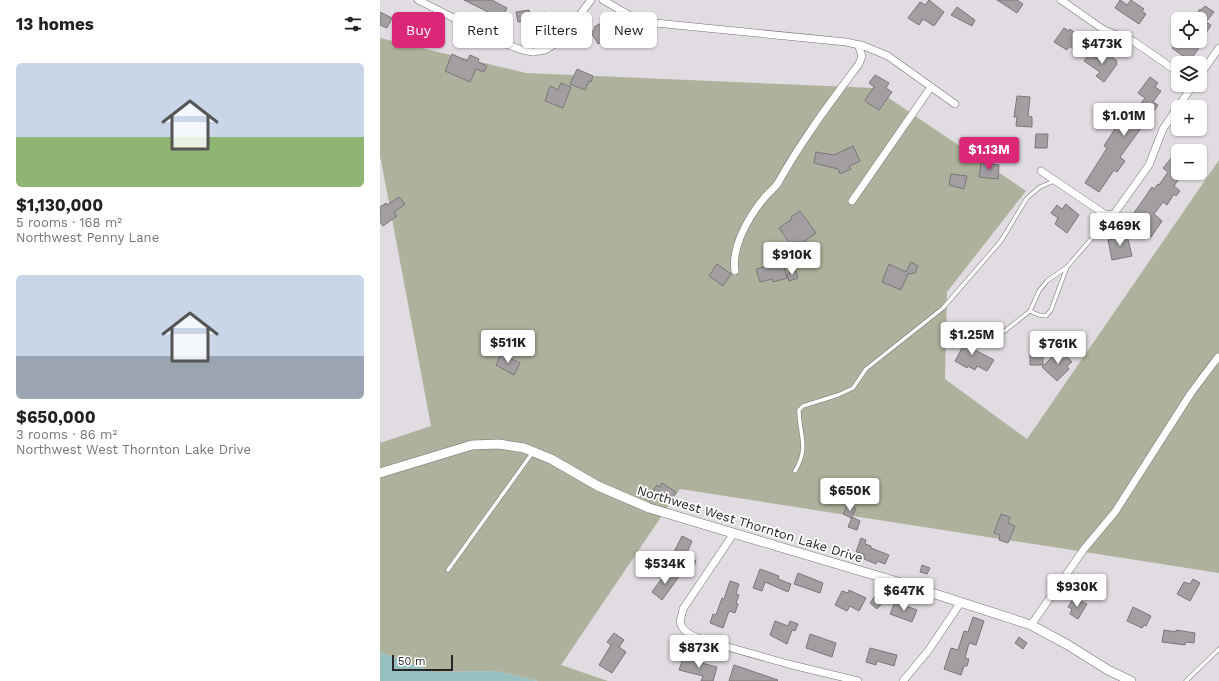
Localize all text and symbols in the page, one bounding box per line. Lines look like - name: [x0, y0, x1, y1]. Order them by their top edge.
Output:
- chip: Buy: [392, 12, 445, 48]
- chip: Rent: [453, 12, 513, 48]
- chip: Filters: [521, 12, 592, 48]
- chip: New: [600, 12, 657, 48]
- map controls: [1171, 12, 1207, 180]
- button: locate: [1171, 12, 1207, 48]
- icon: filters: [342, 13, 364, 35]
- text: 13 homes: [16, 14, 94, 34]
- pin: $473K: [1074, 31, 1130, 65]
- text: $473K: [1082, 36, 1122, 51]
- button: layers: [1171, 56, 1207, 92]
- icon: home: [154, 89, 226, 161]
- button: +: [1171, 100, 1207, 136]
- pin: $1.01M: [1091, 103, 1157, 137]
- text: $1.01M: [1102, 108, 1146, 123]
- pin: $1.13M: [956, 137, 1022, 171]
- text: $1.13M: [968, 142, 1010, 157]
- button: −: [1171, 144, 1207, 180]
- text: $1,130,000: [16, 195, 103, 215]
- pin: $469K: [1092, 213, 1148, 247]
- text: 5 rooms · 168 m²: [16, 215, 122, 230]
- text: $469K: [1099, 218, 1141, 233]
- text: Northwest Penny Lane: [16, 230, 159, 245]
- pin: $910K: [764, 242, 820, 276]
- text: $910K: [772, 247, 812, 262]
- icon: home: [154, 301, 226, 373]
- pin: $1.25M: [939, 322, 1005, 356]
- text: $1.25M: [950, 327, 994, 342]
- pin: $511K: [480, 330, 536, 364]
- pin: $761K: [1030, 331, 1086, 365]
- text: $511K: [490, 335, 526, 350]
- text: $761K: [1039, 336, 1077, 351]
- text: $650,000: [16, 407, 96, 427]
- text: 3 rooms · 86 m²: [16, 427, 117, 442]
- text: Northwest West Thornton Lake Drive: [16, 442, 251, 457]
- pin: $650K: [822, 478, 878, 512]
- street label: Northwest West Thornton Lake Drive: [635, 482, 865, 566]
- text: $650K: [829, 483, 871, 498]
- pin: $534K: [637, 551, 693, 585]
- text: $534K: [644, 556, 686, 571]
- pin: $930K: [1049, 574, 1105, 608]
- pin: $647K: [876, 578, 932, 612]
- text: $930K: [1056, 579, 1098, 594]
- text: $647K: [883, 583, 925, 598]
- pin: $873K: [671, 635, 727, 669]
- text: $873K: [679, 640, 719, 655]
- scale bar: [392, 653, 453, 672]
- text: 50 m: [398, 655, 425, 668]

